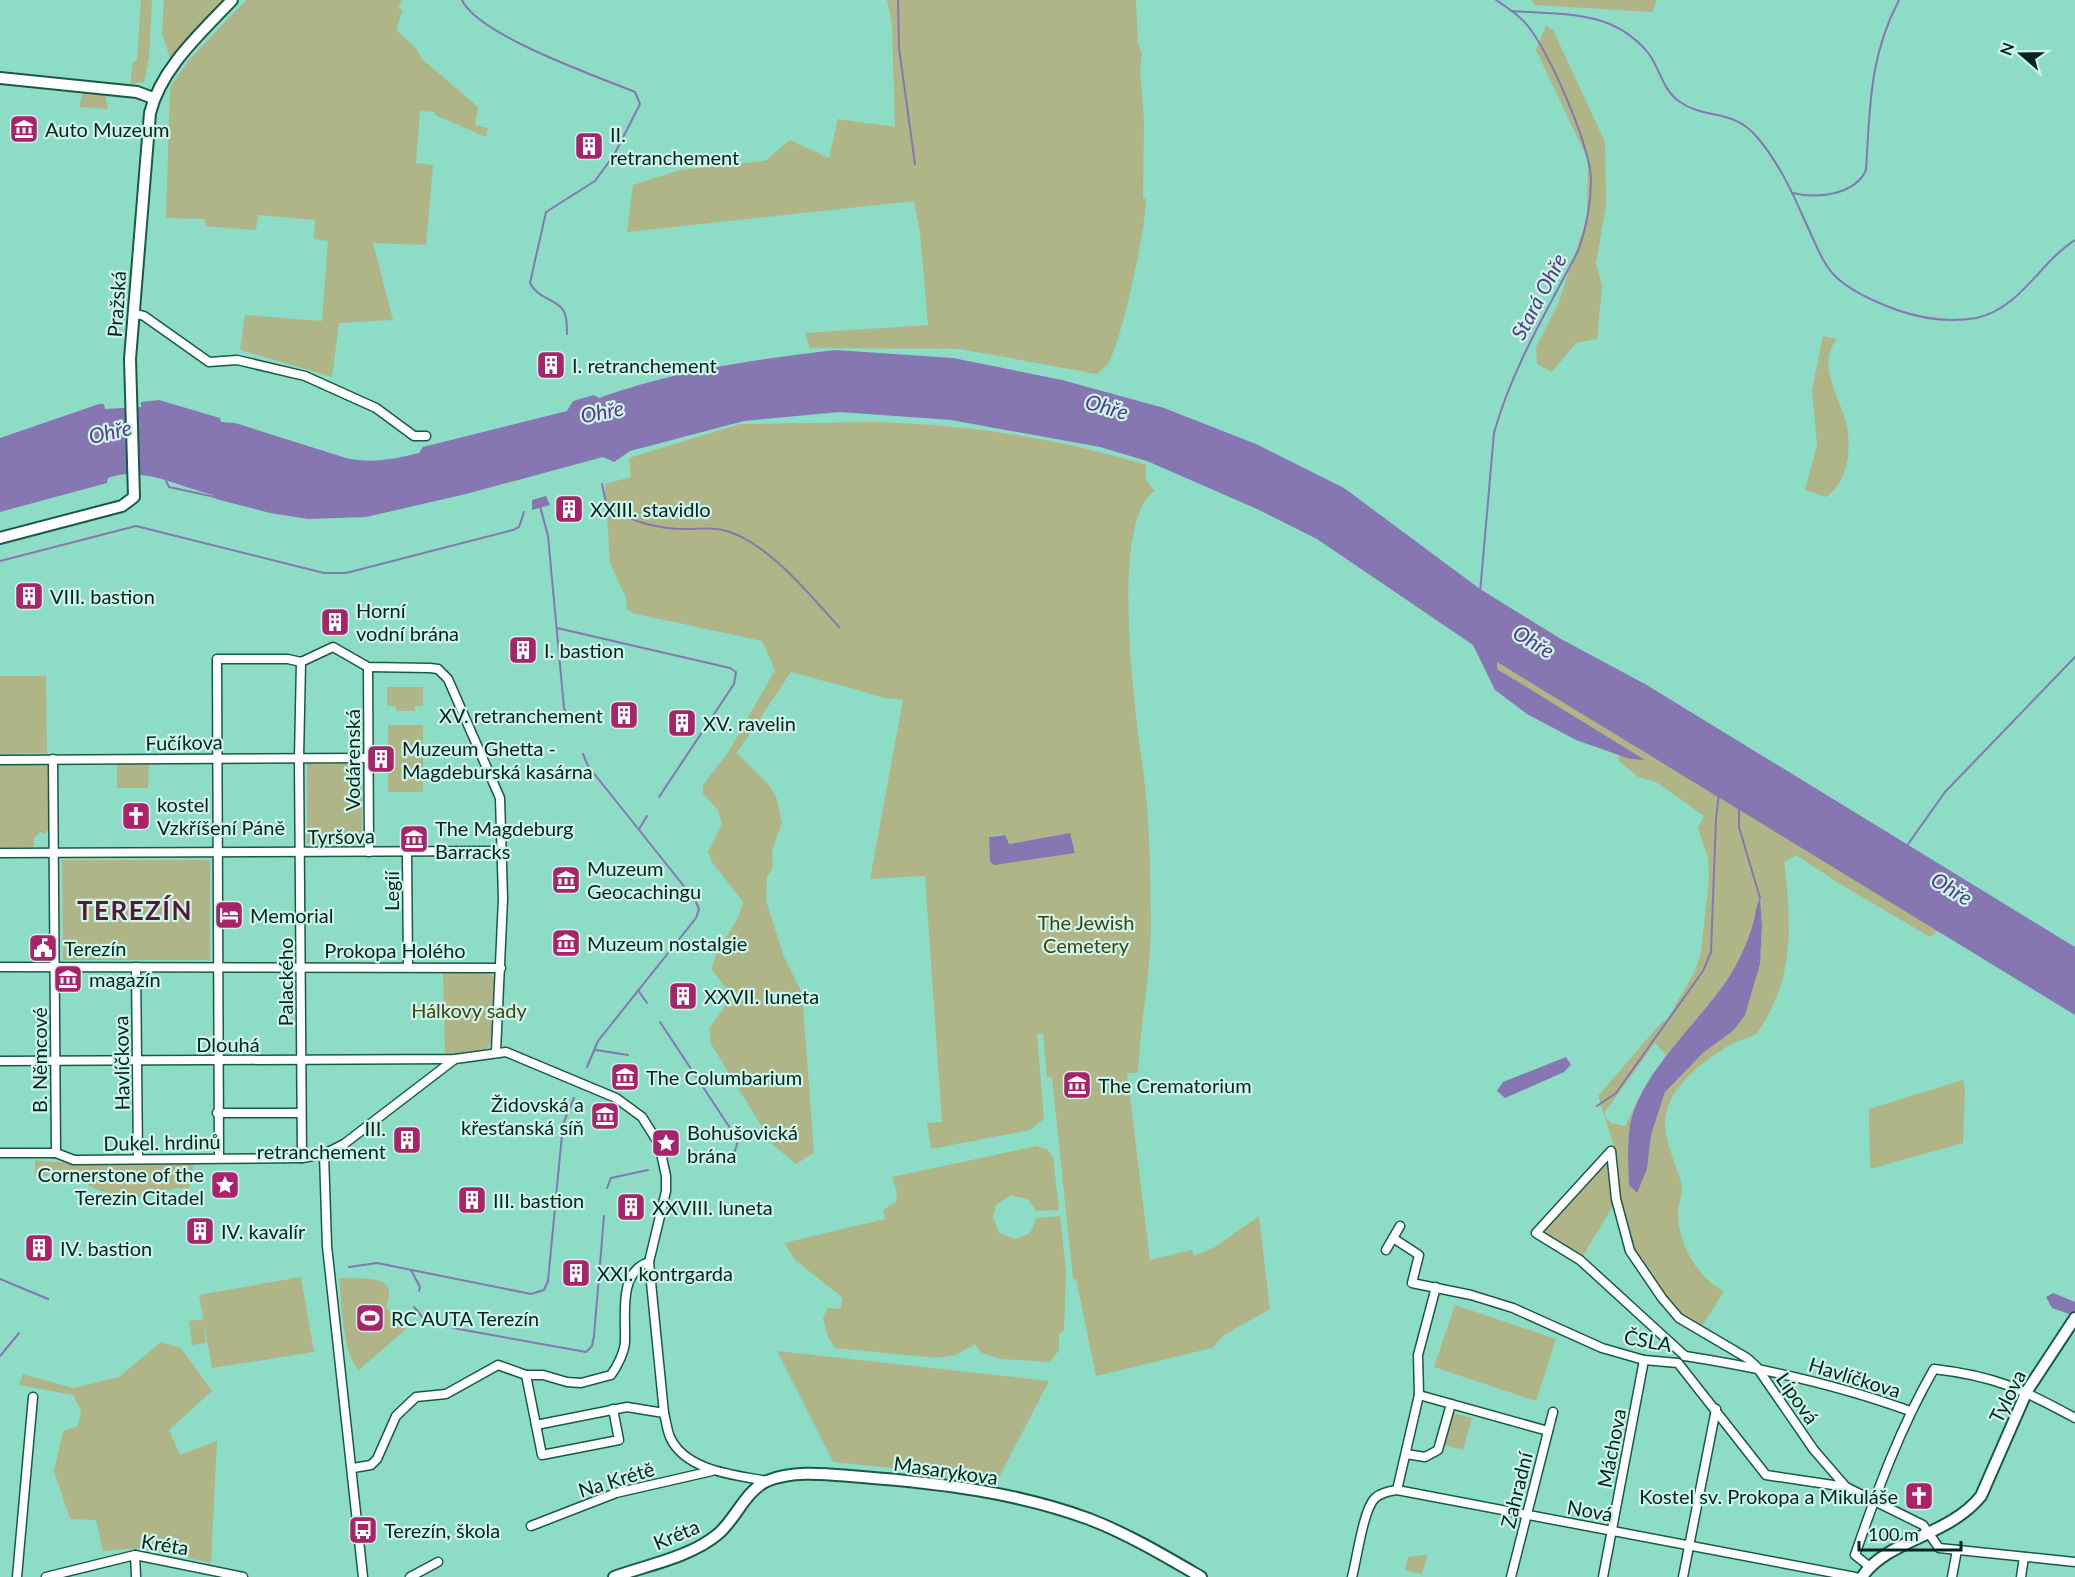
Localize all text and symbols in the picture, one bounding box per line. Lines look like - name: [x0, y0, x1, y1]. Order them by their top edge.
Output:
- north arrow: [1991, 24, 2051, 84]
- text: N: [1995, 40, 2017, 58]
- museum icon: Auto Muzeum: [8, 113, 40, 145]
- place label: Auto Muzeum: [45, 117, 170, 141]
- place label: II. retranchement: [610, 122, 739, 169]
- building icon: II. retranchement: [573, 130, 605, 162]
- water label: Stará Ohře: [1505, 249, 1571, 343]
- street label: Pražská: [102, 270, 130, 338]
- building icon: I. retranchement: [535, 349, 567, 381]
- place label: I. retranchement: [572, 353, 717, 377]
- water label: Ohře: [1083, 388, 1131, 424]
- water label: Ohře: [578, 395, 626, 427]
- water label: Ohře: [86, 414, 134, 448]
- building icon: XXIII. stavidlo: [553, 493, 585, 525]
- place label: XXIII. stavidlo: [590, 497, 711, 521]
- building icon: VIII. bastion: [13, 580, 45, 612]
- place label: VIII. bastion: [50, 584, 155, 608]
- place label: Horní vodní brána: [356, 598, 459, 645]
- building icon: Horní vodní brána: [319, 606, 351, 638]
- water label: Ohře: [1509, 619, 1559, 663]
- building icon: I. bastion: [507, 634, 539, 666]
- place label: I. bastion: [544, 638, 624, 662]
- building icon: XV. retranchement: [608, 699, 640, 731]
- place label: XV. retranchement: [439, 703, 603, 727]
- building icon: XV. ravelin: [666, 707, 698, 739]
- street label: Vodárenská: [340, 709, 364, 811]
- place label: XV. ravelin: [703, 711, 796, 735]
- street label: Fučíkova: [145, 729, 223, 755]
- place label: Muzeum Ghetta - Magdeburská kasárna: [402, 736, 593, 783]
- building icon: Muzeum Ghetta - Magdeburská kasárna: [365, 743, 397, 775]
- place label: kostel Vzkříšení Páně: [157, 792, 285, 839]
- church icon: kostel Vzkříšení Páně: [120, 800, 152, 832]
- place label: The Magdeburg Barracks: [435, 816, 574, 863]
- street label: Tyršova: [307, 823, 375, 849]
- museum icon: The Magdeburg Barracks: [398, 823, 430, 855]
- place label: Muzeum Geocachingu: [587, 856, 701, 903]
- museum icon: Muzeum Geocachingu: [550, 864, 582, 896]
- water label: Ohře: [1927, 866, 1977, 910]
- street label: Legií: [379, 870, 403, 911]
- district label: TEREZÍN: [77, 894, 193, 926]
- hotel icon: Memorial: [213, 899, 245, 931]
- place label: Memorial: [250, 903, 333, 927]
- park label: The Jewish Cemetery: [1038, 910, 1134, 957]
- museum icon: Muzeum nostalgie: [550, 927, 582, 959]
- place label: Muzeum nostalgie: [587, 931, 747, 955]
- public building icon: Terezín: [27, 932, 59, 964]
- place label: Terezín: [64, 936, 126, 960]
- street label: Palackého: [273, 938, 297, 1026]
- street label: Prokopa Holého: [324, 938, 466, 962]
- museum icon: magazín: [52, 963, 84, 995]
- place label: magazín: [89, 967, 161, 991]
- building icon: XXVII. luneta: [667, 980, 699, 1012]
- place label: XXVII. luneta: [704, 984, 819, 1008]
- park label: Hálkovy sady: [411, 998, 528, 1022]
- street label: B. Němcové: [27, 1007, 51, 1113]
- street label: Havlíčkova: [108, 1015, 134, 1111]
- street label: Dlouhá: [196, 1032, 260, 1056]
- museum icon: The Columbarium: [609, 1061, 641, 1093]
- place label: The Columbarium: [646, 1065, 802, 1089]
- museum icon: The Crematorium: [1061, 1069, 1093, 1101]
- place label: The Crematorium: [1098, 1073, 1252, 1097]
- place label: Židovská a křesťanská síň: [461, 1092, 584, 1139]
- museum icon: Židovská a křesťanská síň: [589, 1100, 621, 1132]
- place label: III. retranchement: [257, 1116, 386, 1163]
- place label: Bohušovická brána: [687, 1120, 798, 1167]
- building icon: III. retranchement: [391, 1124, 423, 1156]
- place icon: Bohušovická brána: [650, 1127, 682, 1159]
- street label: Dukel. hrdinů: [103, 1129, 221, 1155]
- place label: Cornerstone of the Terezin Citadel: [38, 1162, 204, 1209]
- place icon: Cornerstone of the Terezin Citadel: [209, 1169, 241, 1201]
- building icon: III. bastion: [456, 1184, 488, 1216]
- place label: III. bastion: [493, 1188, 584, 1212]
- building icon: XXVIII. luneta: [615, 1191, 647, 1223]
- place label: XXVIII. luneta: [652, 1195, 773, 1219]
- building icon: IV. kavalír: [184, 1215, 216, 1247]
- place label: IV. kavalír: [221, 1219, 306, 1243]
- building icon: IV. bastion: [23, 1232, 55, 1264]
- place label: IV. bastion: [60, 1236, 152, 1260]
- building icon: XXI. kontrgarda: [560, 1257, 592, 1289]
- place label: XXI. kontrgarda: [597, 1261, 733, 1285]
- sports icon: RC AUTA Terezín: [354, 1302, 386, 1334]
- place label: RC AUTA Terezín: [391, 1306, 539, 1330]
- street label: ČSLA: [1622, 1324, 1674, 1356]
- street label: Havlíčkova: [1806, 1352, 1904, 1402]
- street label: Tylova: [1984, 1366, 2030, 1426]
- street label: Lípová: [1772, 1368, 1824, 1428]
- street label: Máchova: [1592, 1406, 1630, 1490]
- street label: Zahradní: [1495, 1448, 1537, 1530]
- street label: Masarykova: [892, 1451, 1000, 1489]
- street label: Na Krétě: [575, 1456, 657, 1502]
- church icon: Kostel sv. Prokopa a Mikuláše: [1903, 1480, 1935, 1512]
- place label: Kostel sv. Prokopa a Mikuláše: [1639, 1484, 1898, 1508]
- street label: Nová: [1565, 1494, 1615, 1526]
- bus stop icon: Terezín, škola: [347, 1514, 379, 1546]
- street label: Kréta: [649, 1514, 703, 1554]
- scale bar: [1859, 1514, 1961, 1552]
- place label: Terezín, škola: [384, 1518, 500, 1542]
- text: 100 m: [1868, 1523, 1919, 1545]
- street label: Kréta: [140, 1528, 190, 1560]

